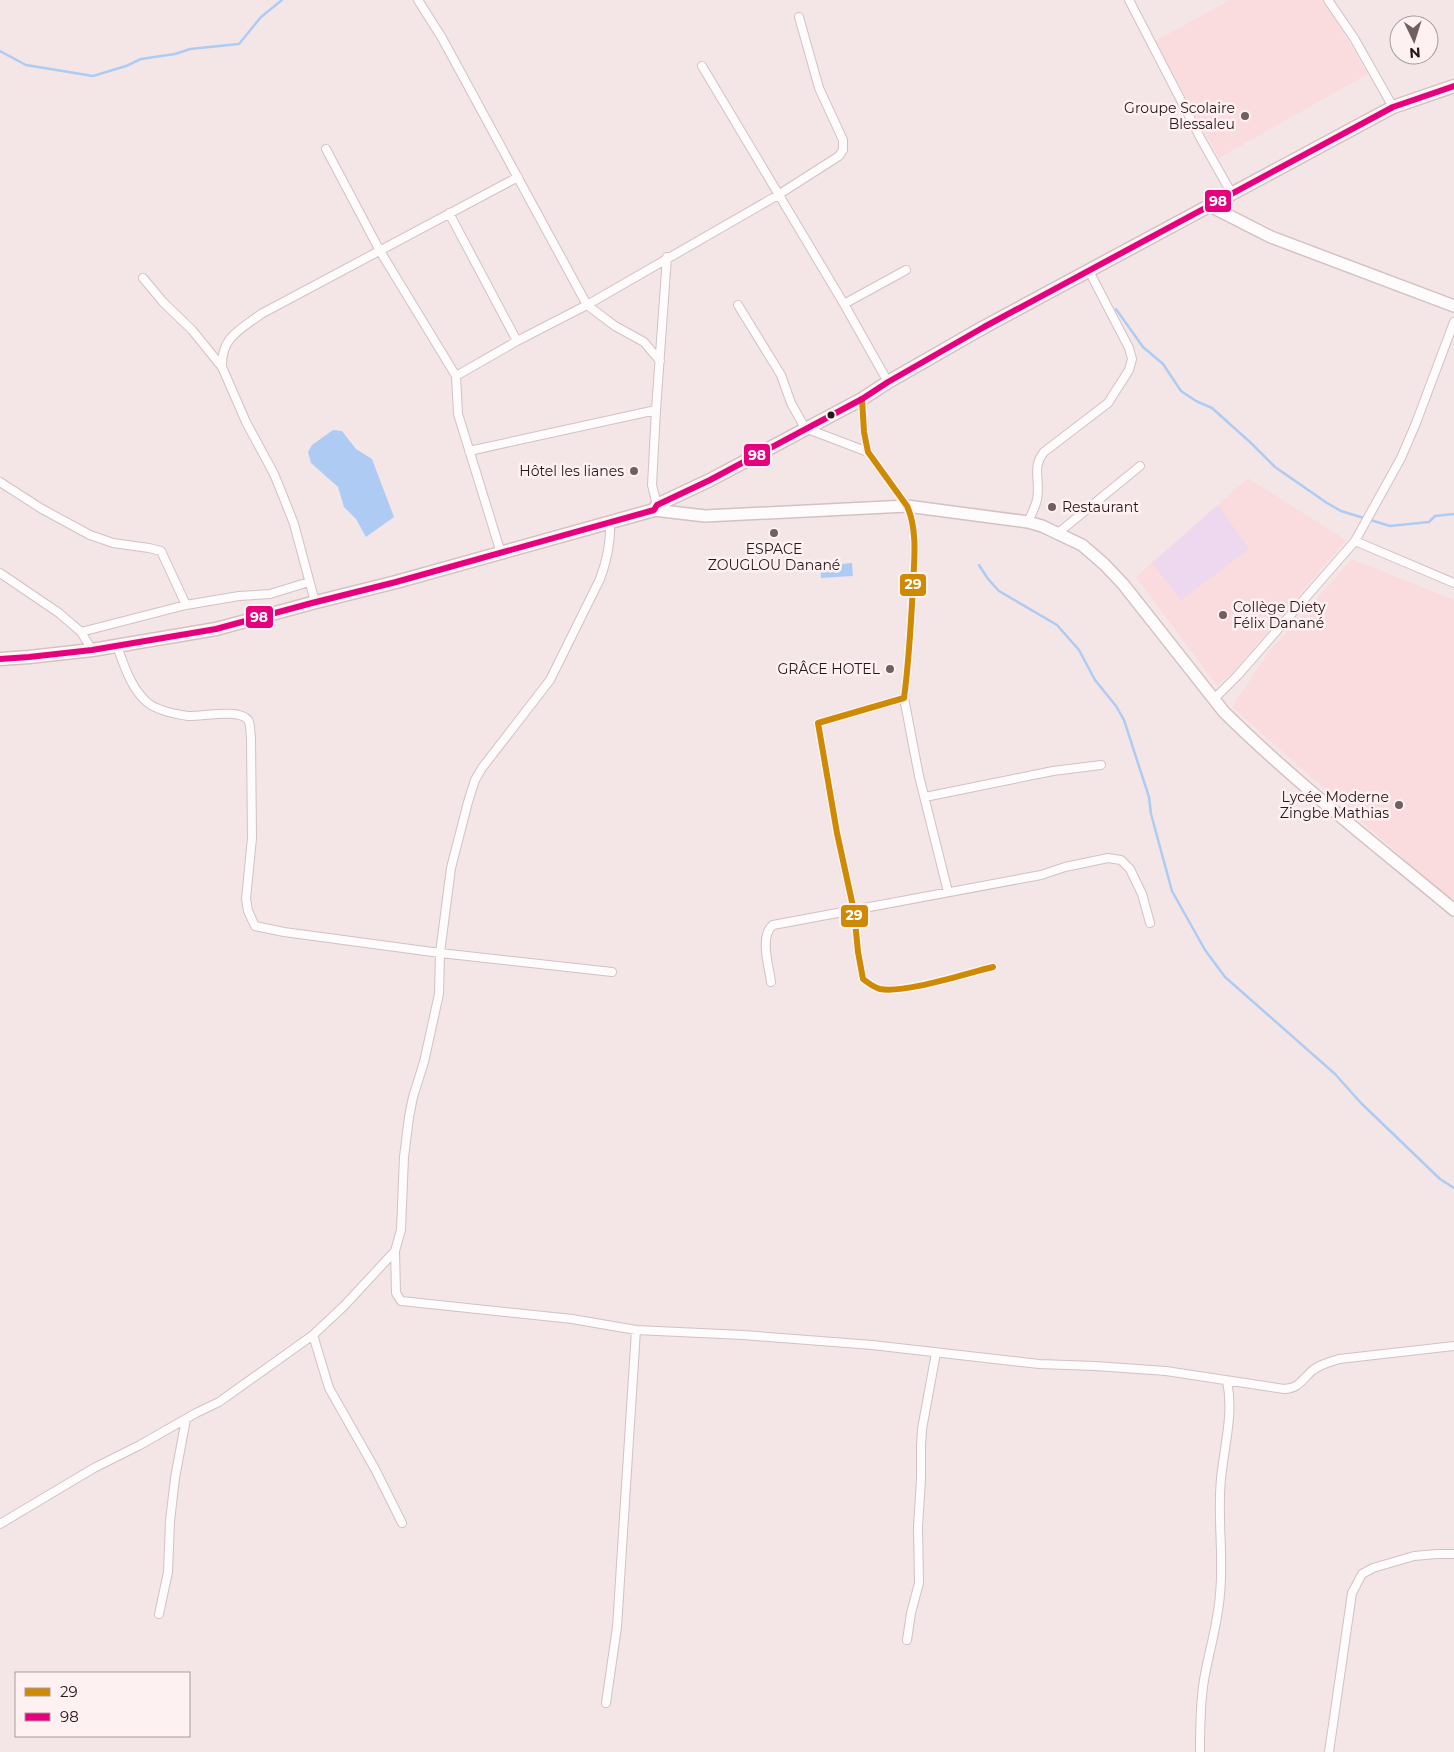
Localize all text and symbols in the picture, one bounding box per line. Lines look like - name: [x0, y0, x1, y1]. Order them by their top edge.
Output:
- north arrow: [1389, 15, 1439, 65]
- text: N: [1409, 44, 1421, 62]
- place label: Groupe Scolaire Blessaleu: [1124, 99, 1235, 133]
- marker: Groupe Scolaire Blessaleu: [1239, 110, 1251, 122]
- line badge: 98: [1204, 189, 1232, 213]
- text: 98: [1209, 192, 1227, 210]
- unlabelled marker: [826, 410, 836, 420]
- line badge: 98: [743, 443, 771, 467]
- text: 98: [748, 446, 766, 464]
- place label: Hôtel les lianes: [519, 462, 624, 480]
- marker: Hôtel les lianes: [628, 465, 640, 477]
- place label: Restaurant: [1062, 498, 1139, 516]
- marker: Restaurant: [1046, 501, 1058, 513]
- marker: ESPACE ZOUGLOU Danané: [768, 527, 780, 539]
- place label: ESPACE ZOUGLOU Danané: [708, 540, 840, 574]
- line badge: 29: [899, 573, 927, 597]
- text: 29: [904, 575, 922, 593]
- place label: Collège Diety Félix Danané: [1233, 598, 1326, 632]
- line badge: 98: [245, 605, 274, 629]
- text: 98: [250, 608, 268, 626]
- marker: Collège Diety Félix Danané: [1217, 609, 1229, 621]
- place label: GRÂCE HOTEL: [778, 660, 881, 678]
- marker: GRÂCE HOTEL: [884, 663, 896, 675]
- place label: Lycée Moderne Zingbe Mathias: [1280, 788, 1389, 822]
- marker: Lycée Moderne Zingbe Mathias: [1393, 799, 1405, 811]
- line badge: 29: [840, 904, 869, 928]
- text: 29: [845, 906, 863, 924]
- legend: [15, 1672, 190, 1737]
- text: 29: [60, 1682, 78, 1701]
- text: 98: [60, 1707, 79, 1726]

